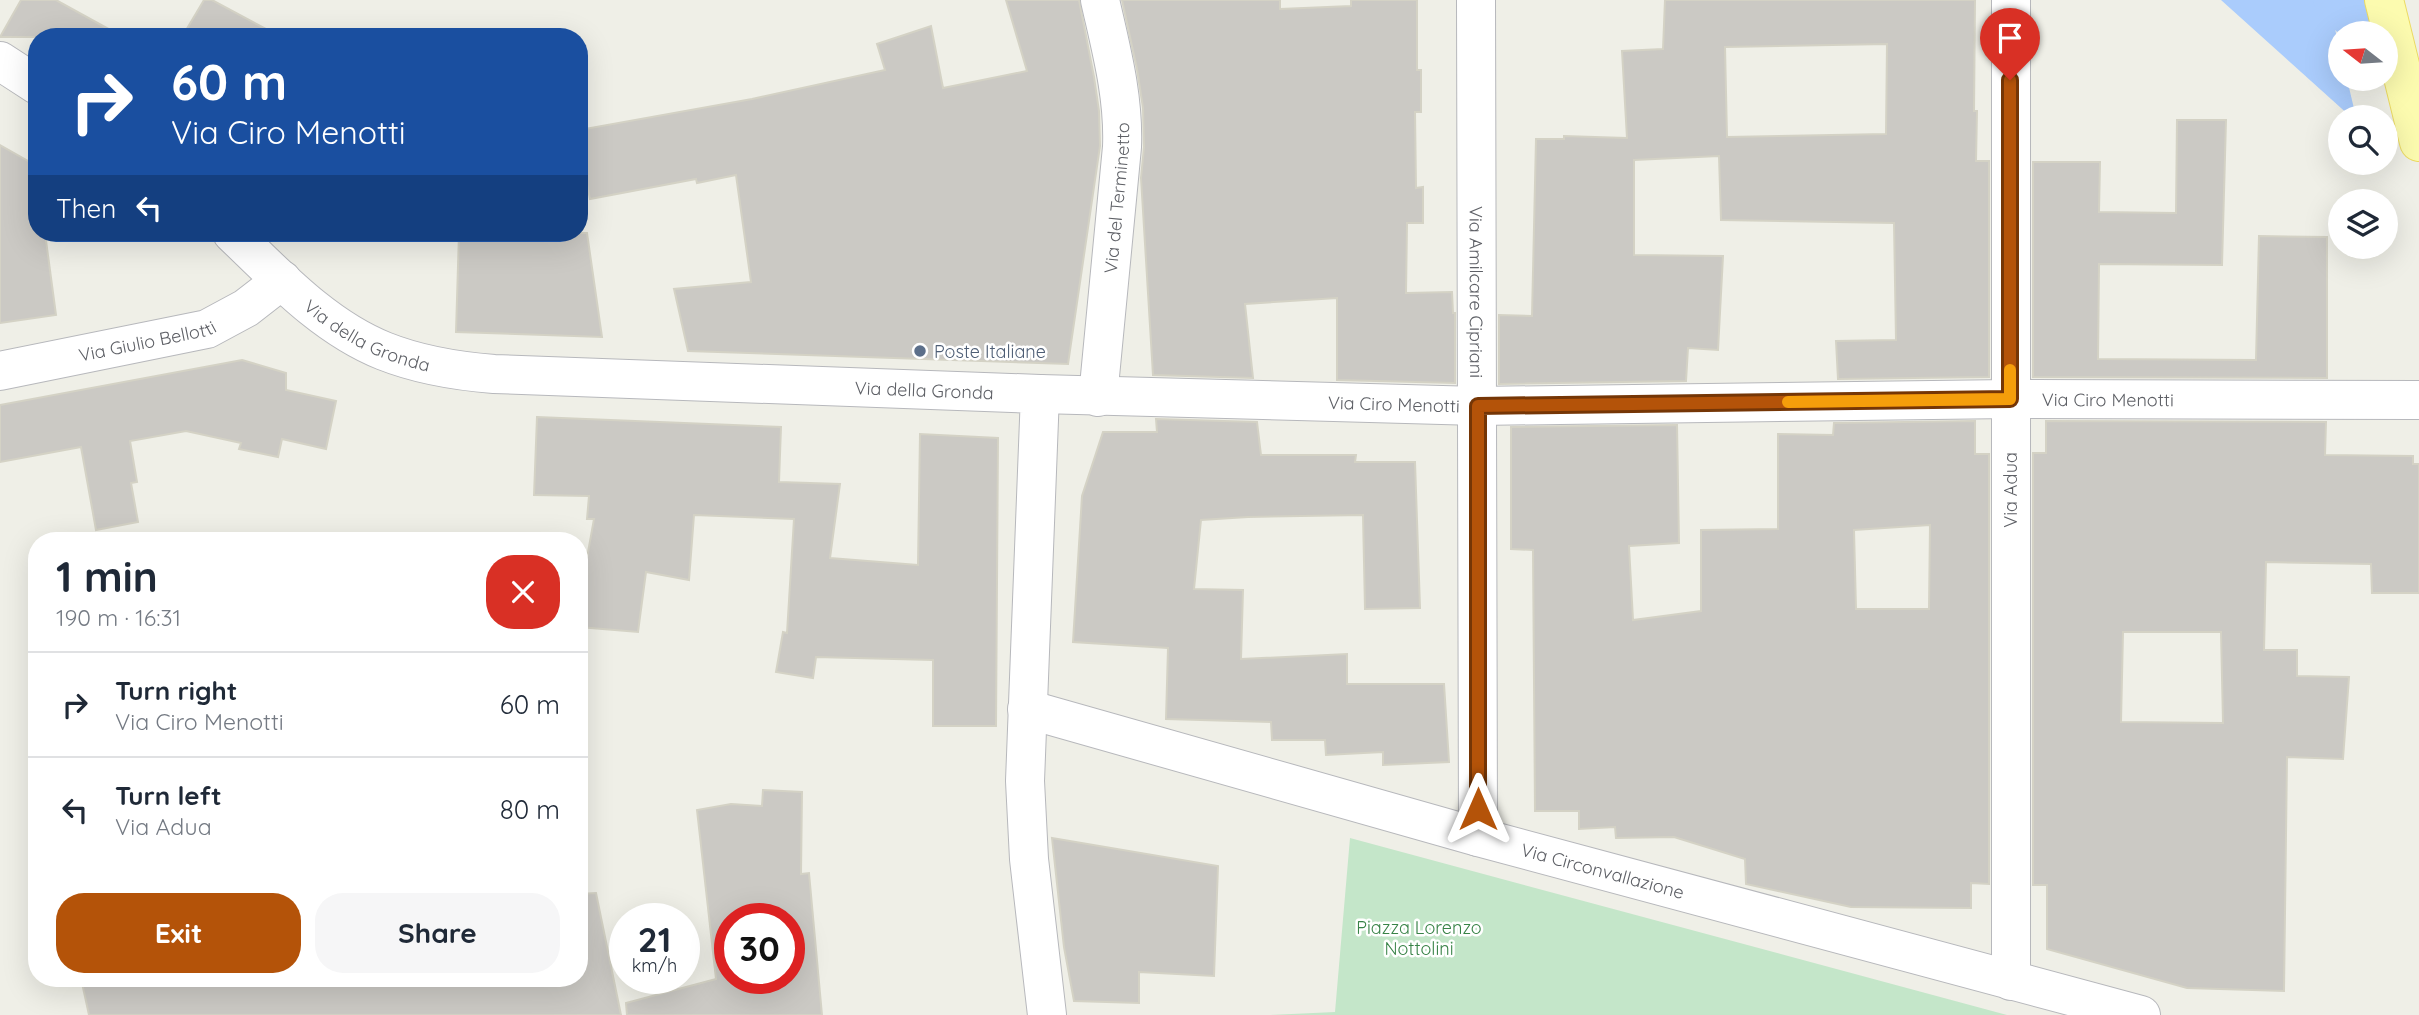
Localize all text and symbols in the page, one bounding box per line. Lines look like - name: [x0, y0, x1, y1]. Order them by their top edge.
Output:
- pin: [1980, 8, 2040, 80]
- icon: arrive: [1991, 19, 2029, 57]
- north arrow: [2328, 21, 2398, 91]
- map controls: [2328, 21, 2398, 259]
- text: 60 m: [171, 51, 287, 112]
- icon: right: [56, 56, 147, 147]
- button: search: [2328, 105, 2398, 175]
- text: Via Ciro Menotti: [171, 112, 406, 152]
- street label: Via del Terminetto: [1098, 122, 1134, 274]
- icon: left: [130, 189, 168, 227]
- button: layers: [2328, 189, 2398, 259]
- text: Then: [56, 192, 116, 225]
- street label: Via Amilcare Cipriani: [1465, 206, 1488, 378]
- street label: Via della Gronda: [300, 294, 432, 376]
- street label: Via Giulio Bellotti: [77, 315, 220, 366]
- place label: Poste Italiane: [934, 340, 1046, 363]
- marker: Poste Italiane: [912, 343, 928, 359]
- street label: Via della Gronda: [854, 376, 994, 404]
- street label: Via Ciro Menotti: [2042, 388, 2174, 411]
- street label: Via Ciro Menotti: [1328, 390, 1460, 417]
- street label: Via Adua: [1999, 452, 2022, 528]
- text: 1 min: [56, 550, 158, 603]
- button: close: [486, 555, 560, 629]
- text: 190 m · 16:31: [56, 603, 181, 632]
- text: Turn right: [115, 674, 237, 707]
- icon: right: [56, 686, 94, 724]
- text: 60 m: [500, 688, 560, 721]
- text: Via Ciro Menotti: [115, 707, 284, 736]
- position arrow: [1441, 772, 1515, 846]
- text: Turn left: [115, 779, 222, 812]
- icon: left: [56, 791, 94, 829]
- text: 80 m: [500, 793, 560, 826]
- text: Via Adua: [115, 812, 212, 841]
- street label: Via Circonvallazione: [1519, 838, 1687, 903]
- button: Exit: [56, 893, 301, 973]
- button: Share: [315, 893, 560, 973]
- speed limit sign: 30: [714, 903, 805, 994]
- park label: Piazza Lorenzo Nottolini: [1356, 916, 1482, 960]
- text: 21: [638, 917, 671, 961]
- text: km/h: [632, 954, 677, 977]

